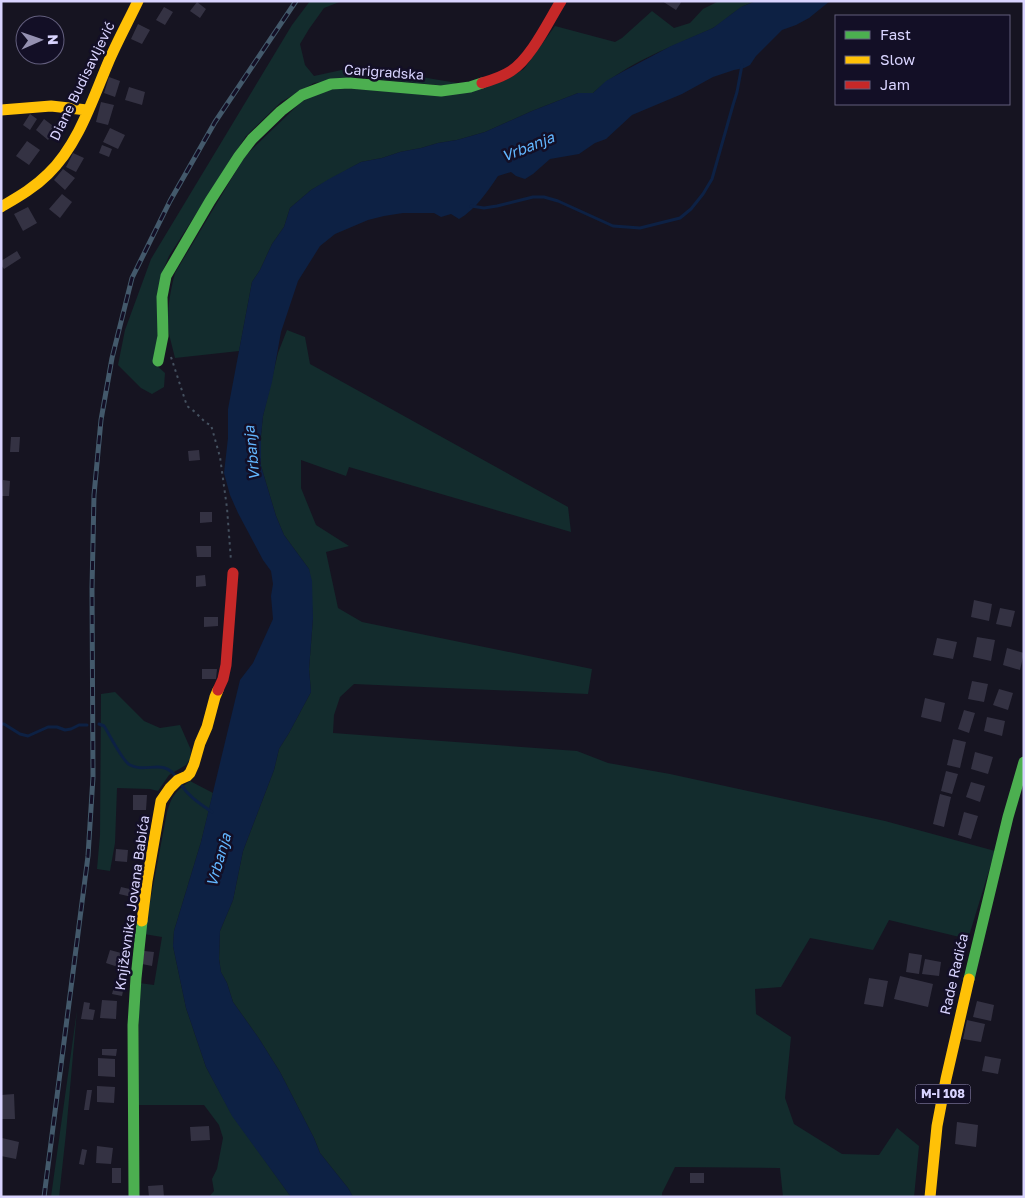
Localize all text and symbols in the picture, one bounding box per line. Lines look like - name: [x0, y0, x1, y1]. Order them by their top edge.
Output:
- north arrow: [15, 15, 65, 65]
- legend: [835, 15, 1010, 105]
- street label: Diane Budisavljević: [45, 18, 118, 143]
- text: Fast: [880, 25, 911, 43]
- text: N: [45, 34, 62, 45]
- text: Slow: [880, 50, 915, 68]
- street label: Carigradska: [343, 60, 425, 83]
- text: Jam: [880, 75, 910, 93]
- water label: Vrbanja: [499, 127, 557, 166]
- water label: Vrbanja: [239, 424, 264, 481]
- street label: Književnika Jovana Babića: [111, 814, 152, 992]
- water label: Vrbanja: [202, 830, 235, 889]
- street label: Rade Radića: [936, 932, 971, 1016]
- road number: M-I 108: [916, 1084, 970, 1104]

